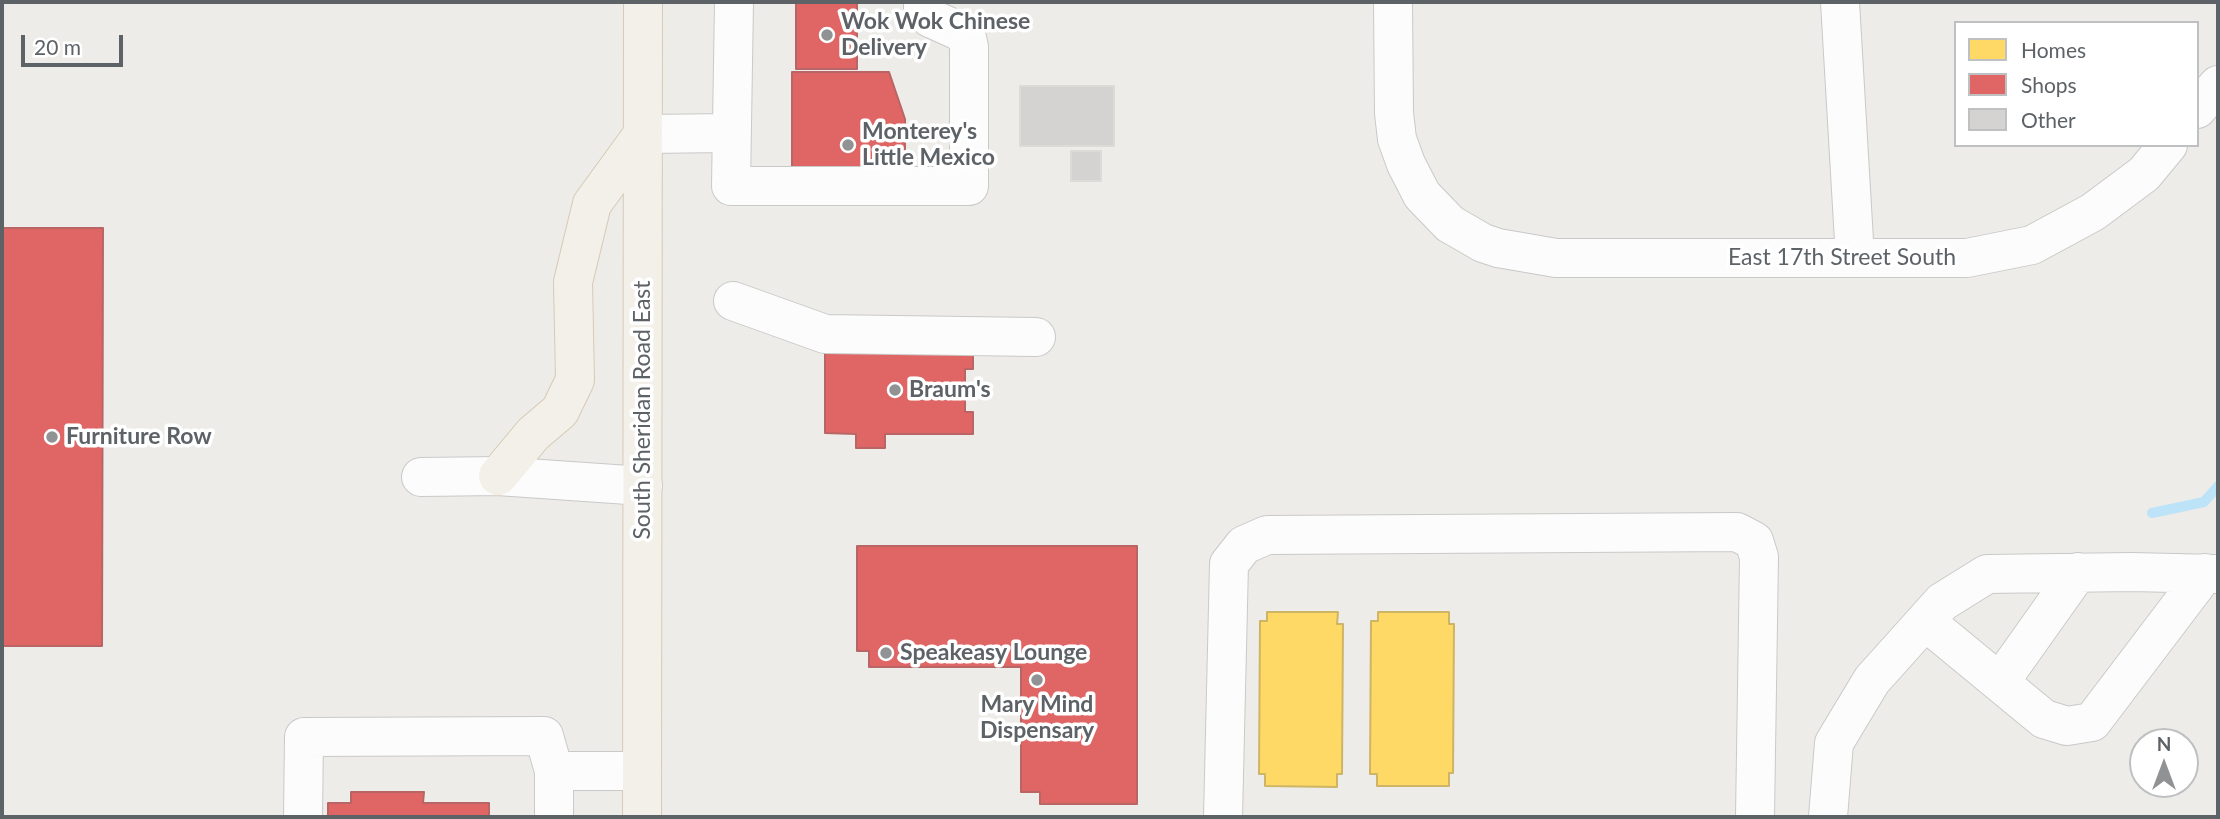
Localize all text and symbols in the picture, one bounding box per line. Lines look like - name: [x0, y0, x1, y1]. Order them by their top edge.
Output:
- place label: Wok Wok Chinese Delivery: [841, 8, 1030, 62]
- scale bar: [24, 21, 126, 65]
- legend: [1954, 21, 2199, 147]
- marker: Wok Wok Chinese Delivery: [819, 27, 835, 43]
- text: 20 m: [34, 34, 81, 59]
- text: Homes: [2021, 37, 2086, 62]
- text: Shops: [2021, 72, 2077, 97]
- text: Other: [2021, 107, 2076, 132]
- place label: Monterey's Little Mexico: [862, 118, 995, 172]
- marker: Monterey's Little Mexico: [840, 137, 856, 153]
- street label: East 17th Street South: [1728, 244, 1956, 272]
- street label: South Sheridan Road East: [629, 280, 657, 540]
- place label: Braum's: [909, 376, 991, 404]
- marker: Braum's: [887, 382, 903, 398]
- place label: Furniture Row: [66, 423, 212, 451]
- marker: Furniture Row: [44, 429, 60, 445]
- place label: Speakeasy Lounge: [900, 639, 1087, 667]
- marker: Speakeasy Lounge: [878, 645, 894, 661]
- marker: Mary Mind Dispensary: [1029, 672, 1045, 688]
- place label: Mary Mind Dispensary: [980, 691, 1094, 745]
- north arrow: [2129, 728, 2199, 798]
- text: N: [2157, 732, 2171, 755]

